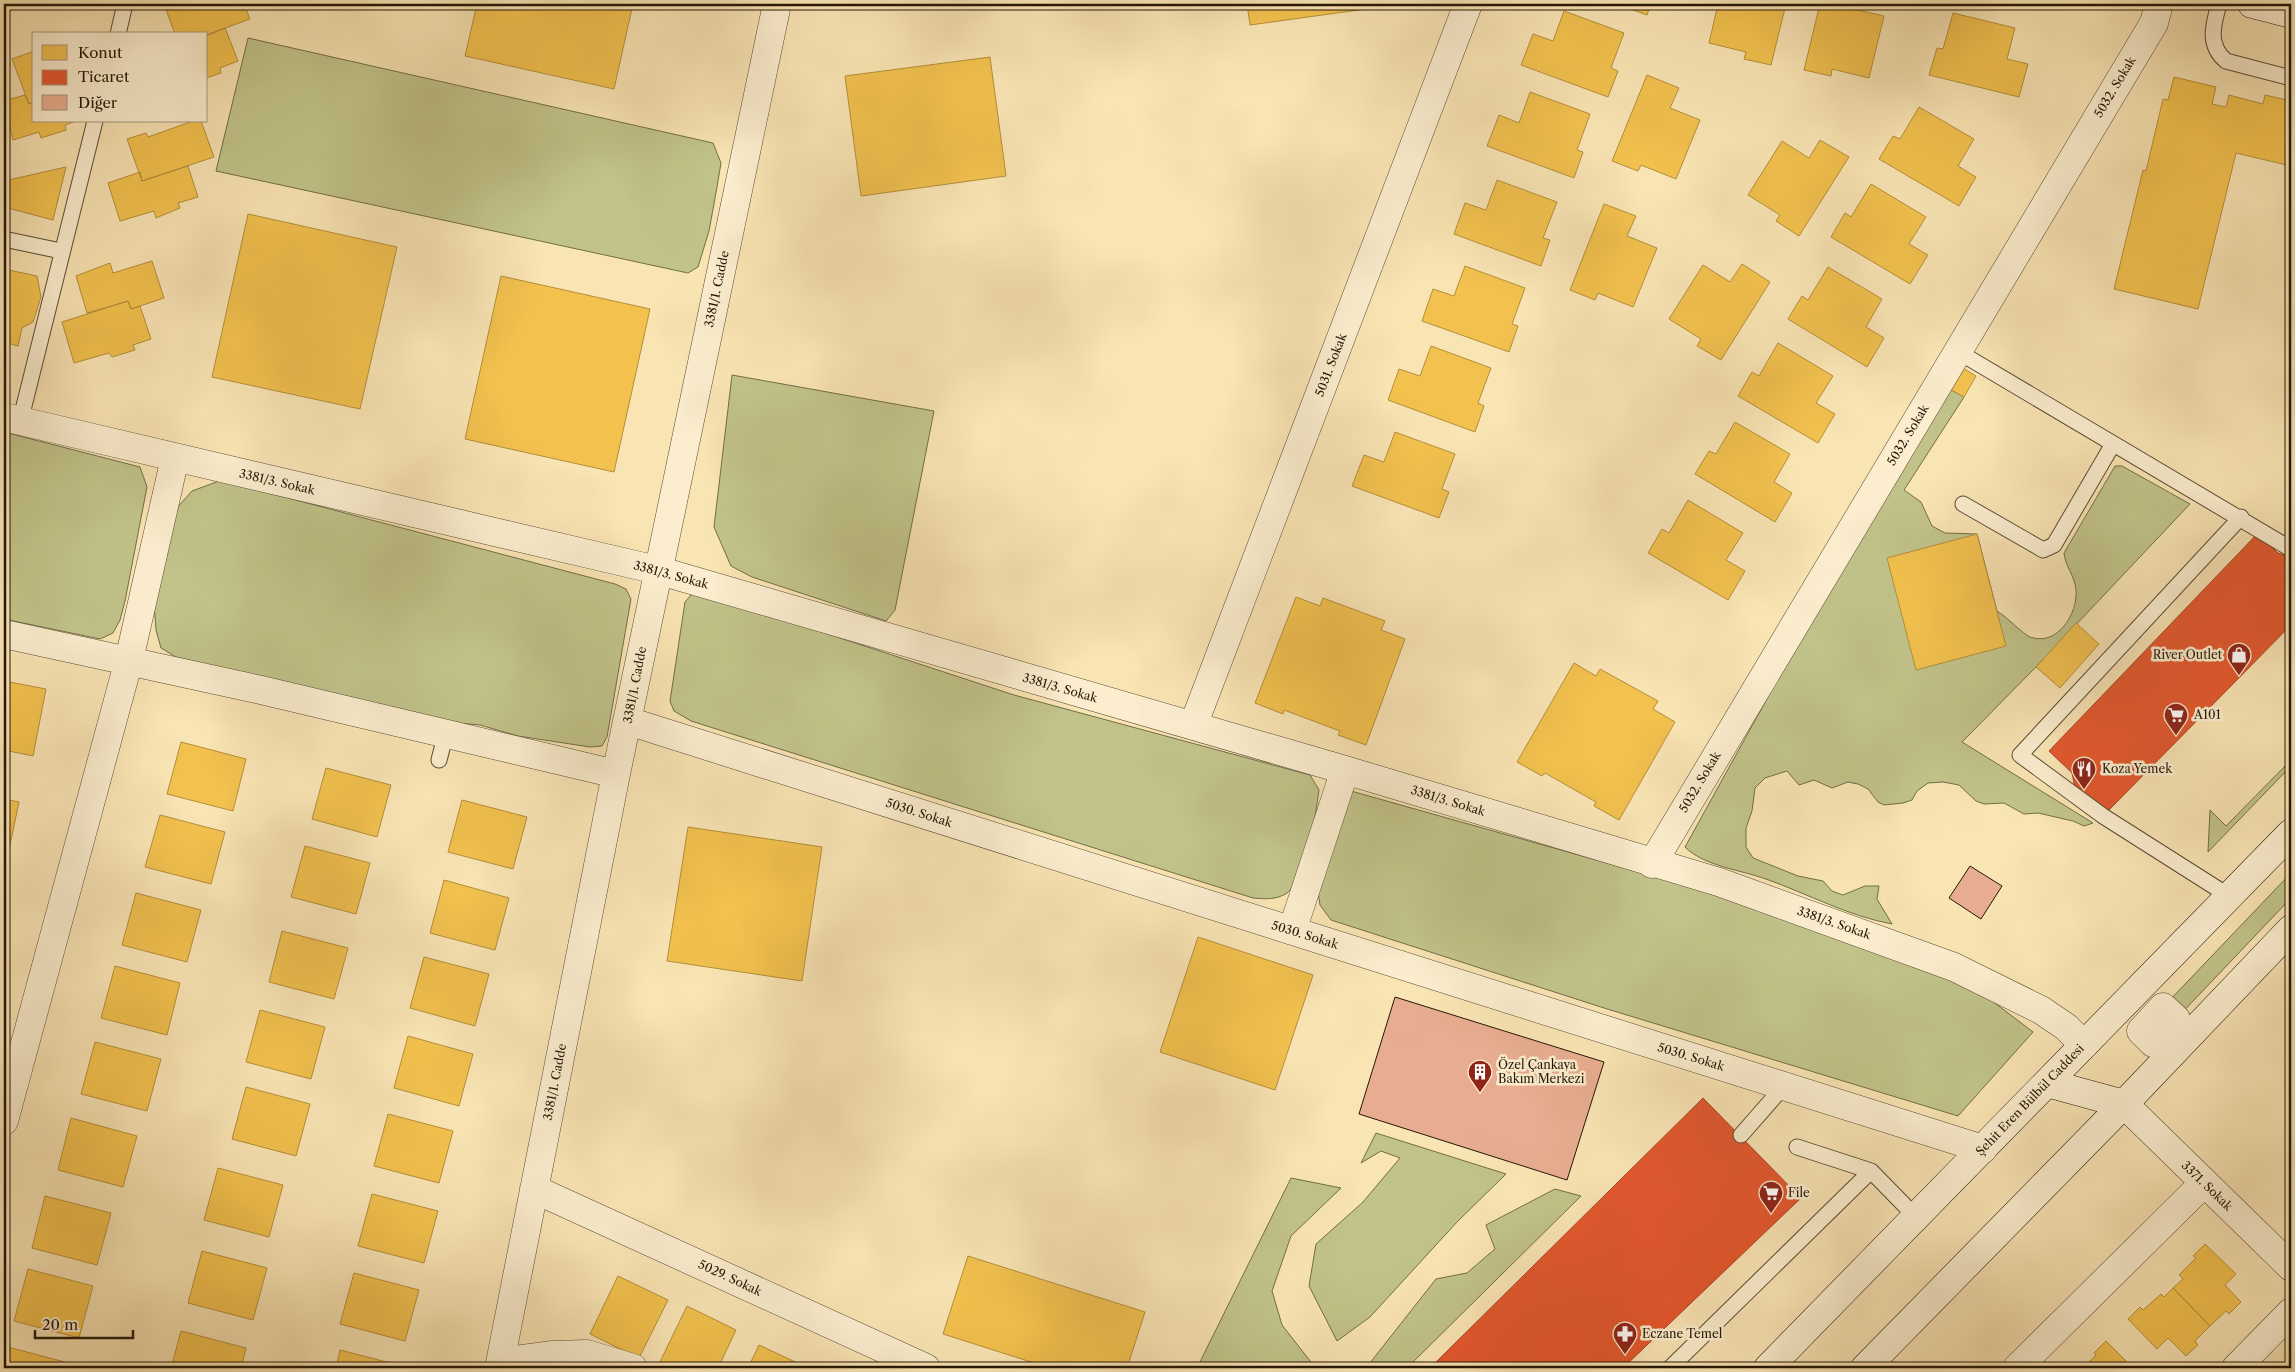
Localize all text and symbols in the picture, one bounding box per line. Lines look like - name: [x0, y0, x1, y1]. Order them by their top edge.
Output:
- legend: [32, 32, 208, 122]
- text: Konut: [78, 43, 123, 62]
- street label: 5032. Sokak: [2091, 53, 2139, 120]
- text: Ticaret: [78, 67, 130, 86]
- text: Diğer: [78, 93, 118, 112]
- street label: 3381/1. Cadde: [701, 249, 732, 329]
- street label: 5031. Sokak: [1312, 330, 1350, 399]
- street label: 5032. Sokak: [1884, 401, 1932, 468]
- street label: 3381/3. Sokak: [238, 466, 317, 498]
- street label: 3381/3. Sokak: [632, 557, 711, 592]
- shop icon: River Outlet: [2226, 642, 2252, 676]
- street label: 3381/1. Cadde: [620, 645, 649, 725]
- place label: River Outlet: [2153, 647, 2223, 662]
- street label: 3381/3. Sokak: [1021, 670, 1100, 706]
- supermarket icon: A101: [2163, 702, 2189, 736]
- place label: A101: [2193, 707, 2221, 722]
- street label: 5032. Sokak: [1676, 748, 1724, 815]
- restaurant icon: Koza Yemek: [2071, 756, 2097, 790]
- place label: Koza Yemek: [2102, 761, 2173, 776]
- street label: 3381/3. Sokak: [1409, 782, 1488, 819]
- street label: 5030. Sokak: [884, 795, 955, 831]
- street label: 3381/3. Sokak: [1795, 903, 1874, 943]
- street label: 5030. Sokak: [1270, 917, 1341, 952]
- street label: 5030. Sokak: [1656, 1039, 1727, 1074]
- street label: Şehit Eren Bülbül Caddesi: [1972, 1041, 2087, 1159]
- street label: 3381/1. Cadde: [540, 1042, 569, 1122]
- place label: Özel Çankaya Bakım Merkezi: [1498, 1056, 1585, 1086]
- building icon: Özel Çankaya Bakım Merkezi: [1467, 1059, 1493, 1093]
- street label: 3371. Sokak: [2179, 1158, 2237, 1214]
- supermarket icon: File: [1758, 1180, 1784, 1214]
- place label: File: [1788, 1185, 1810, 1200]
- street label: 5029. Sokak: [696, 1256, 765, 1299]
- scale bar: [35, 1307, 132, 1339]
- text: 20 m: [42, 1315, 78, 1334]
- pharmacy icon: Eczane Temel: [1612, 1321, 1638, 1355]
- place label: Eczane Temel: [1642, 1326, 1723, 1341]

